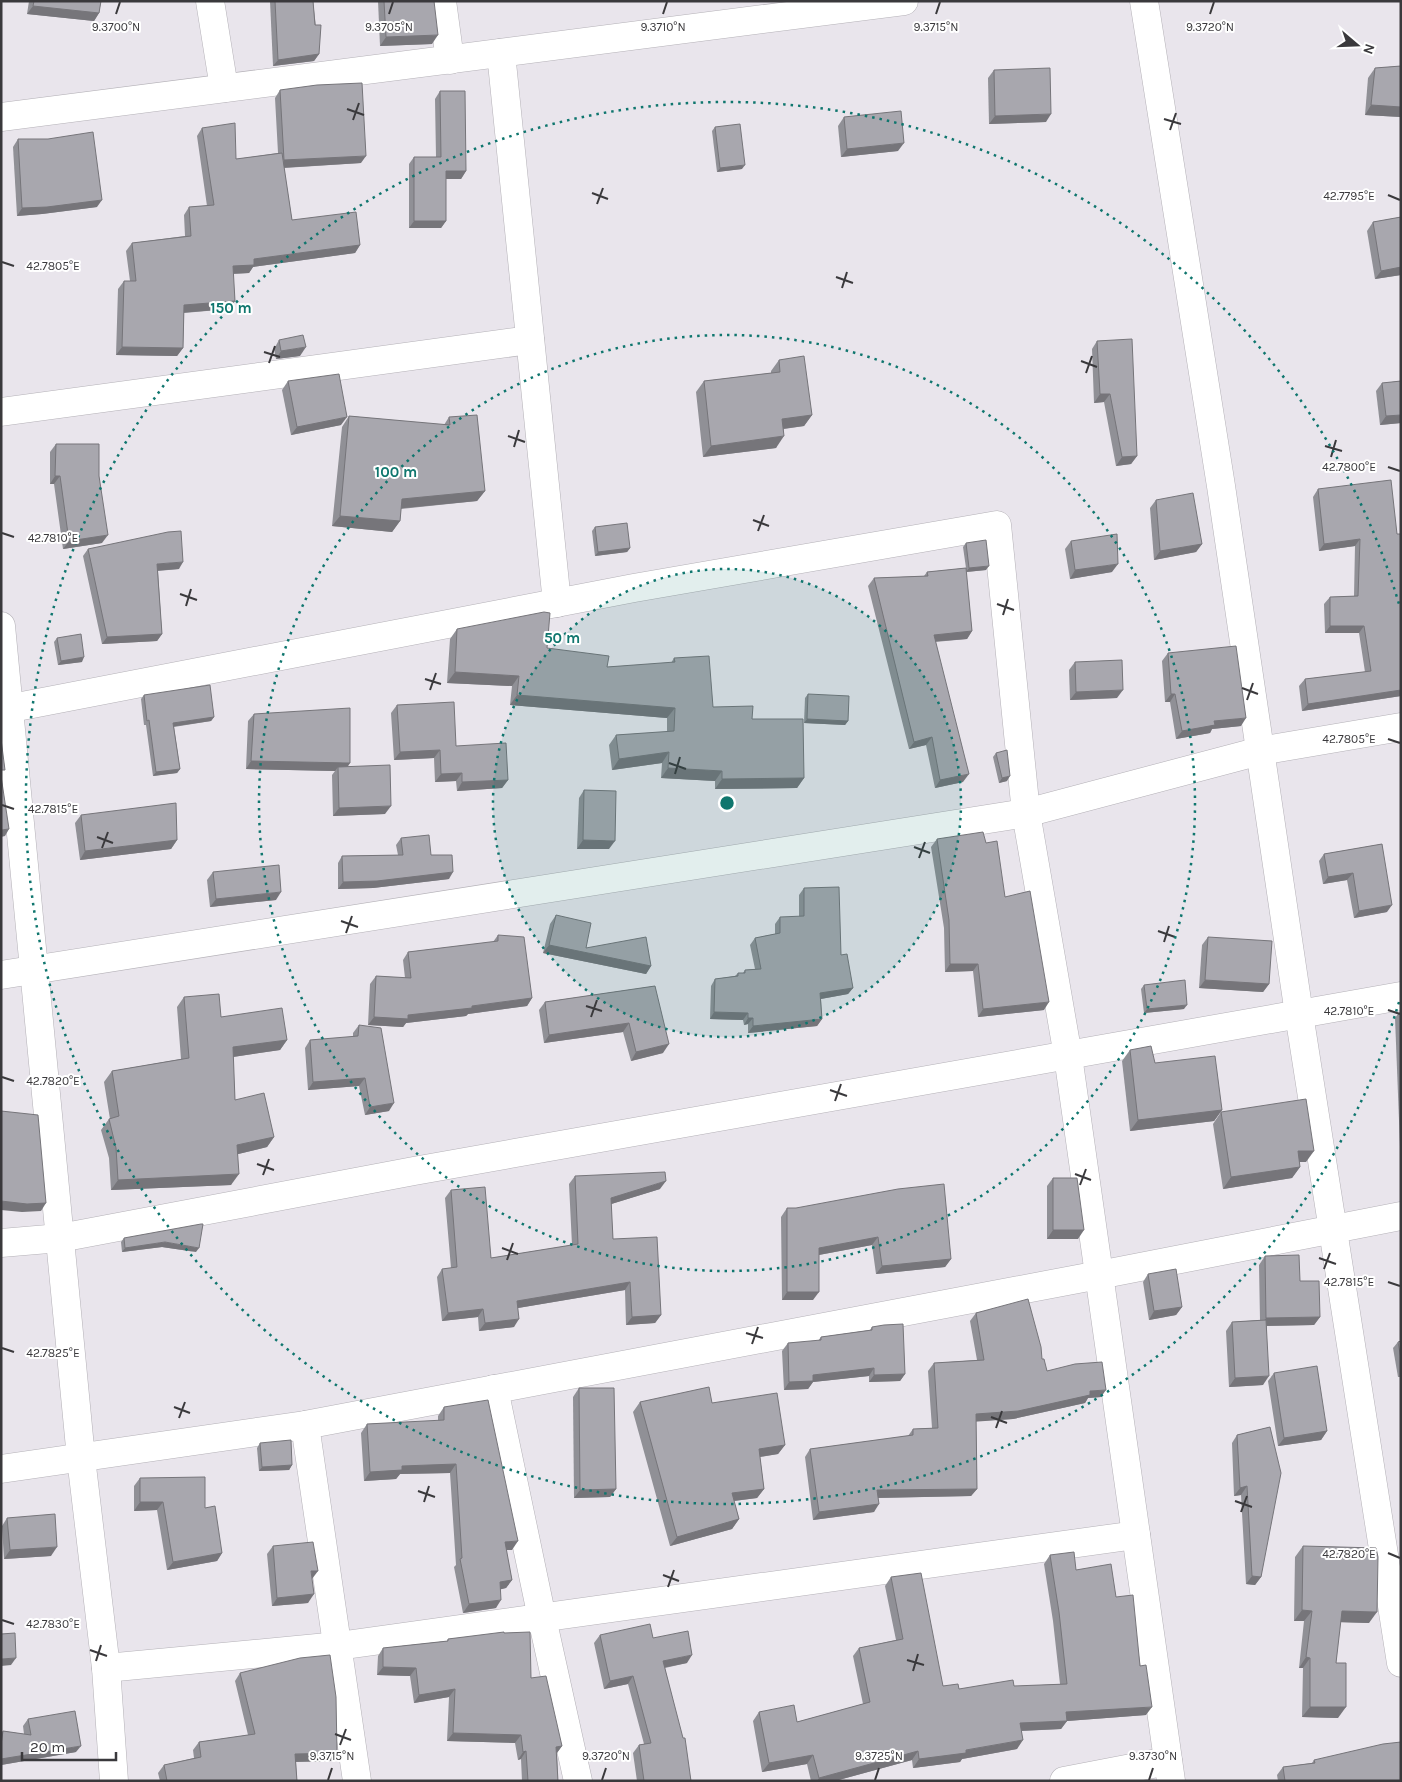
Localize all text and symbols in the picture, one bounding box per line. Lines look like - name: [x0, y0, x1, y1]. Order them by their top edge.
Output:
- text: 9.3700°N: [92, 20, 140, 34]
- text: 9.3705°N: [365, 20, 413, 34]
- text: 9.3710°N: [640, 20, 686, 34]
- text: 9.3715°N: [914, 20, 958, 34]
- text: 9.3720°N: [1186, 20, 1234, 34]
- north arrow: [1332, 20, 1382, 70]
- text: N: [1359, 42, 1378, 57]
- text: 42.7795°E: [1323, 189, 1375, 203]
- text: 42.7805°E: [26, 259, 80, 273]
- text: 150 m: [210, 299, 252, 317]
- text: 42.7800°E: [1322, 460, 1376, 474]
- text: 100 m: [375, 463, 417, 481]
- text: 42.7810°E: [28, 531, 78, 545]
- text: 50 m: [544, 629, 580, 647]
- text: 42.7805°E: [1322, 732, 1376, 746]
- centre of rings: [718, 794, 736, 812]
- text: 42.7815°E: [28, 802, 78, 816]
- text: 42.7810°E: [1324, 1004, 1374, 1018]
- text: 42.7820°E: [26, 1074, 80, 1088]
- text: 42.7815°E: [1324, 1275, 1374, 1289]
- text: 42.7825°E: [26, 1346, 80, 1360]
- text: 42.7820°E: [1322, 1547, 1376, 1561]
- text: 42.7830°E: [26, 1617, 80, 1631]
- scale bar: [22, 1730, 116, 1762]
- text: 20 m: [30, 1738, 65, 1756]
- text: 9.3715°N: [310, 1749, 354, 1763]
- text: 9.3720°N: [582, 1749, 630, 1763]
- text: 9.3725°N: [855, 1749, 903, 1763]
- text: 9.3730°N: [1129, 1749, 1177, 1763]

